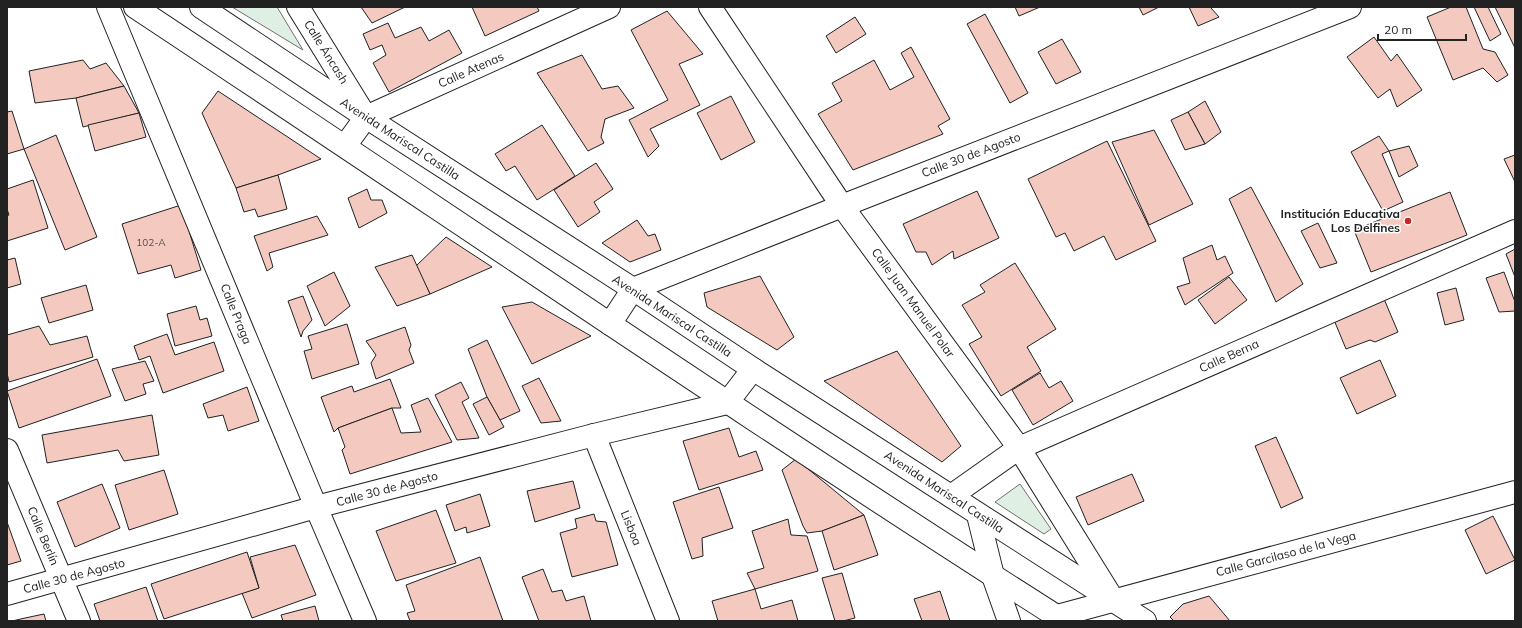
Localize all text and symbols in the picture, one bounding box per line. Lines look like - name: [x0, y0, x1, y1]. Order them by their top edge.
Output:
- scale bar: [1378, 16, 1466, 42]
- street label: Calle Áncash: [301, 17, 352, 86]
- text: 20 m: [1384, 22, 1412, 37]
- street label: Calle Atenas: [436, 48, 506, 91]
- street label: Avenida Mariscal Castilla: [338, 94, 463, 183]
- street label: Calle 30 de Agosto: [919, 129, 1023, 180]
- place label: Institución Educativa Los Delfines: [1281, 206, 1400, 235]
- marker: Institución Educativa Los Delfines: [1403, 216, 1413, 226]
- house number: 102-A: [136, 236, 166, 249]
- street label: Calle Juan Manuel Polar: [869, 245, 959, 361]
- street label: Avenida Mariscal Castilla: [610, 271, 735, 360]
- street label: Calle Praga: [217, 281, 255, 346]
- street label: Calle Berna: [1197, 336, 1261, 375]
- street label: Avenida Mariscal Castilla: [882, 447, 1007, 536]
- street label: Calle 30 de Agosto: [334, 468, 440, 509]
- street label: Calle Berlín: [24, 504, 63, 567]
- street label: Lisboa: [618, 508, 645, 548]
- street label: Calle Garcilaso de la Vega: [1214, 528, 1358, 579]
- street label: Calle 30 de Agosto: [21, 555, 127, 596]

